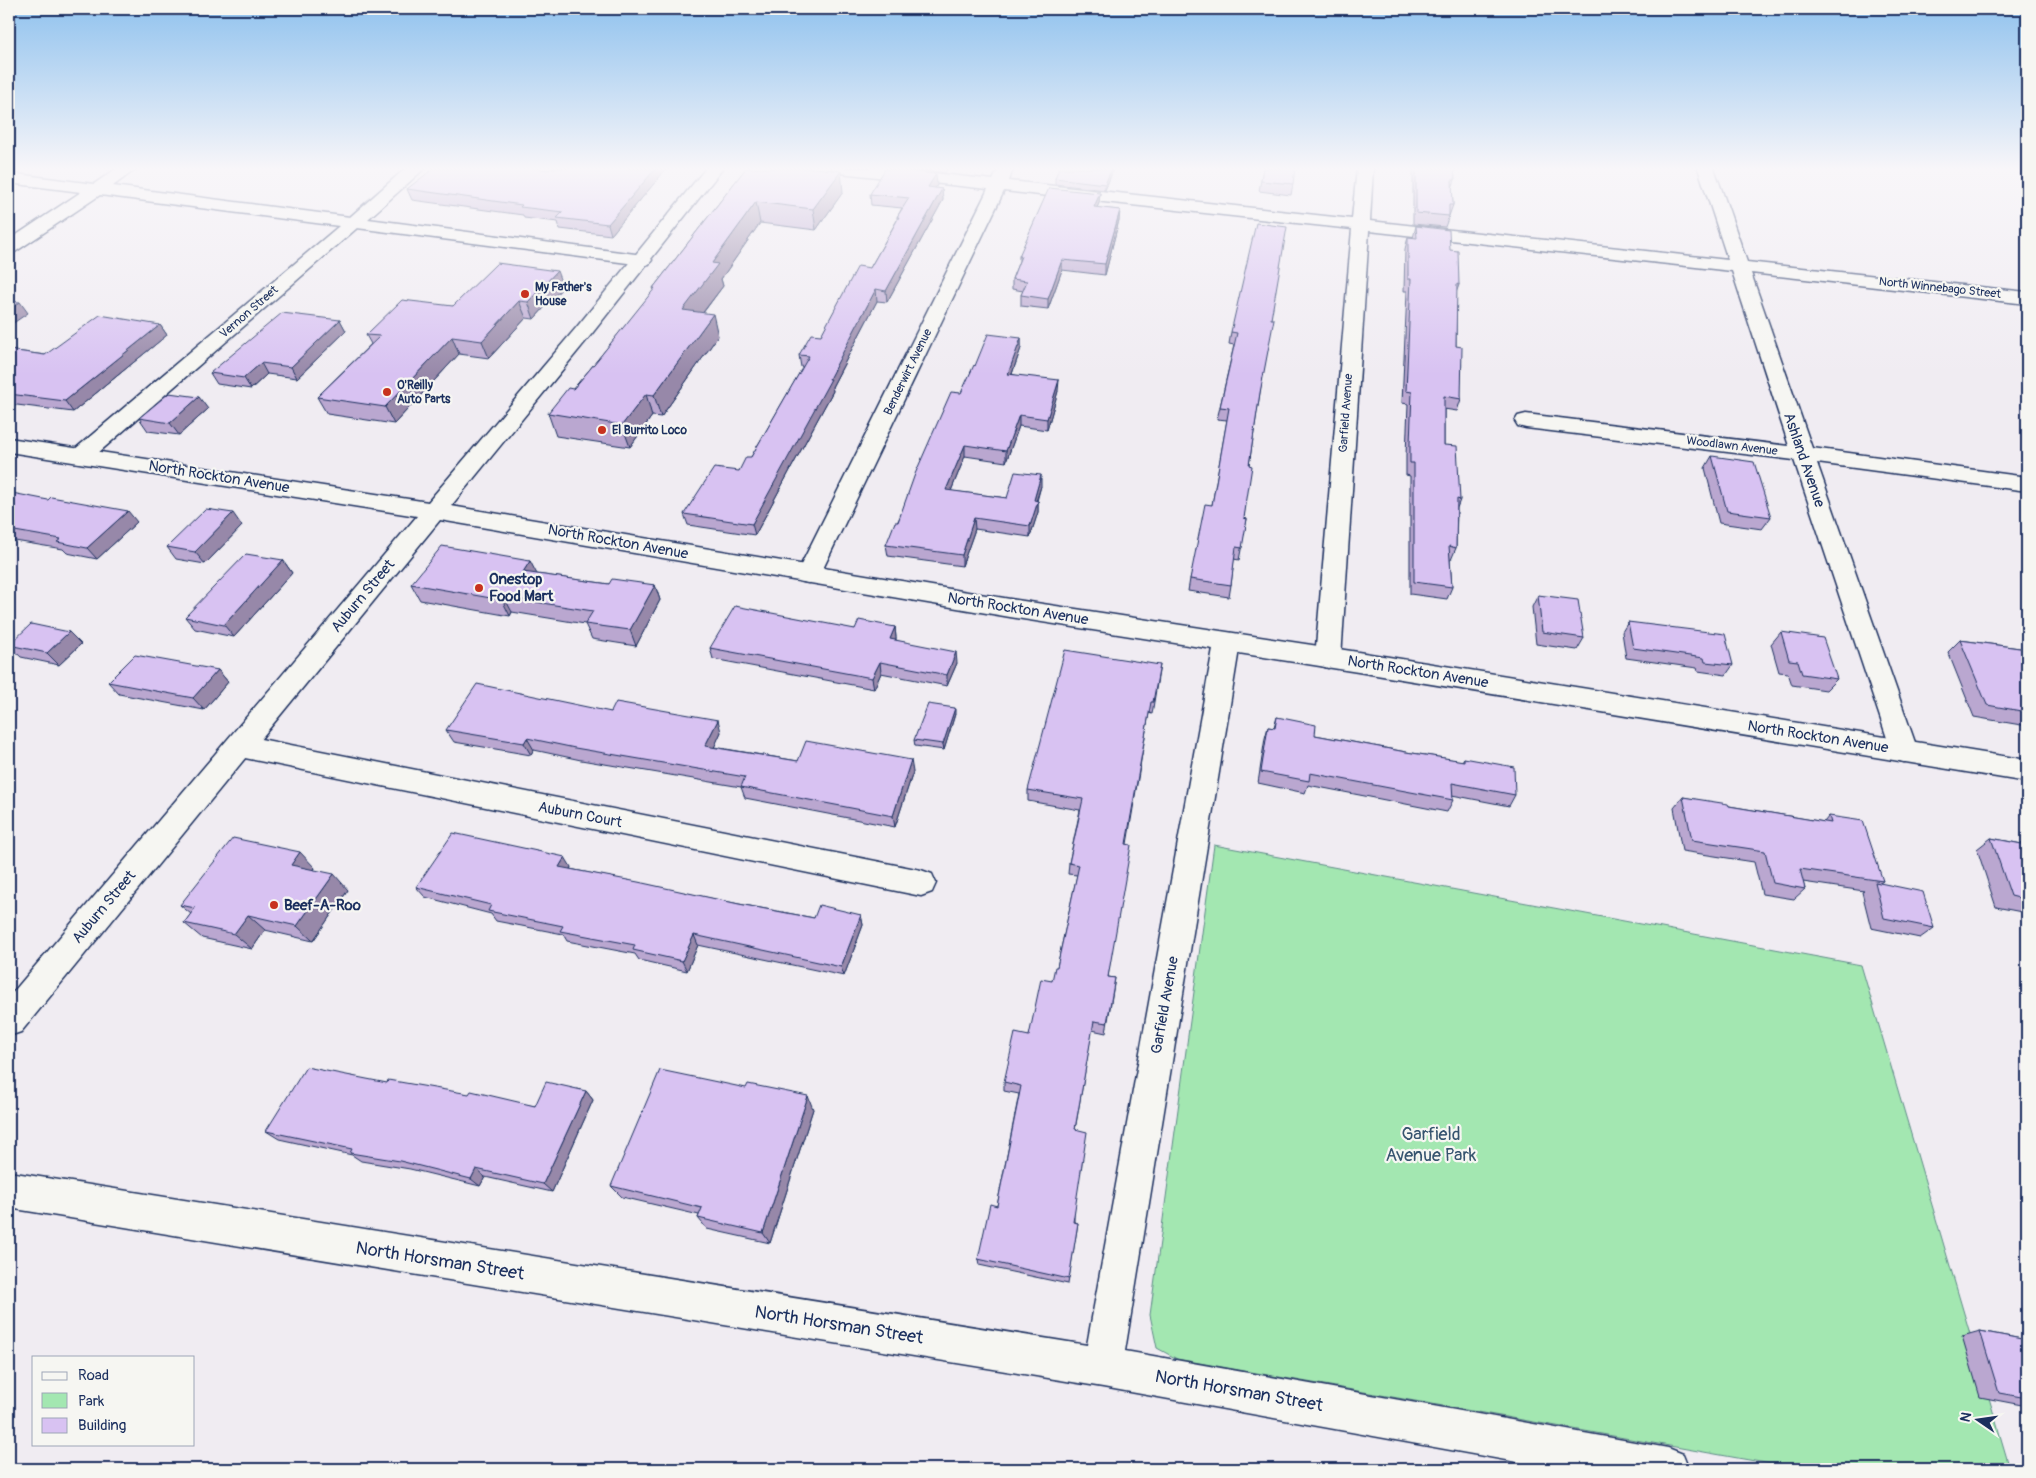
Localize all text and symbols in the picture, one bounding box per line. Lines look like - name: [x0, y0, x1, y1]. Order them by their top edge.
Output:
- street label: North Winnebago Street: [1878, 274, 2002, 302]
- place label: My Father's House: [535, 280, 592, 309]
- street label: Vernon Street: [217, 282, 281, 342]
- marker: My Father's House: [519, 288, 531, 300]
- street label: Benderwirt Avenue: [881, 326, 935, 418]
- street label: Garfield Avenue: [1336, 373, 1356, 453]
- place label: O'Reilly Auto Parts: [397, 378, 451, 407]
- marker: O'Reilly Auto Parts: [381, 386, 393, 398]
- street label: Ashland Avenue: [1779, 410, 1829, 510]
- place label: El Burrito Loco: [612, 423, 687, 438]
- marker: El Burrito Loco: [596, 424, 608, 436]
- street label: Woodlawn Avenue: [1685, 433, 1779, 459]
- street label: North Rockton Avenue: [147, 456, 291, 498]
- street label: North Rockton Avenue: [546, 520, 690, 564]
- street label: Auburn Street: [327, 555, 400, 636]
- place label: Onestop Food Mart: [489, 570, 554, 606]
- marker: Onestop Food Mart: [473, 582, 485, 594]
- street label: North Rockton Avenue: [946, 588, 1090, 630]
- street label: North Rockton Avenue: [1346, 651, 1490, 693]
- street label: North Rockton Avenue: [1746, 716, 1890, 758]
- street label: Auburn Court: [536, 798, 624, 833]
- street label: Auburn Street: [68, 866, 141, 947]
- place label: Beef-A-Roo: [284, 896, 361, 915]
- marker: Beef-A-Roo: [268, 899, 280, 911]
- street label: Garfield Avenue: [1147, 954, 1183, 1055]
- park label: Garfield Avenue Park: [1386, 1123, 1477, 1167]
- street label: North Horsman Street: [354, 1236, 527, 1286]
- street label: North Horsman Street: [753, 1300, 926, 1350]
- legend: [32, 1356, 195, 1446]
- street label: North Horsman Street: [1153, 1365, 1325, 1417]
- text: Road: [78, 1366, 109, 1385]
- text: Park: [78, 1392, 105, 1411]
- north arrow: [1954, 1396, 2004, 1446]
- text: N: [1956, 1411, 1975, 1424]
- text: Building: [78, 1416, 126, 1435]

